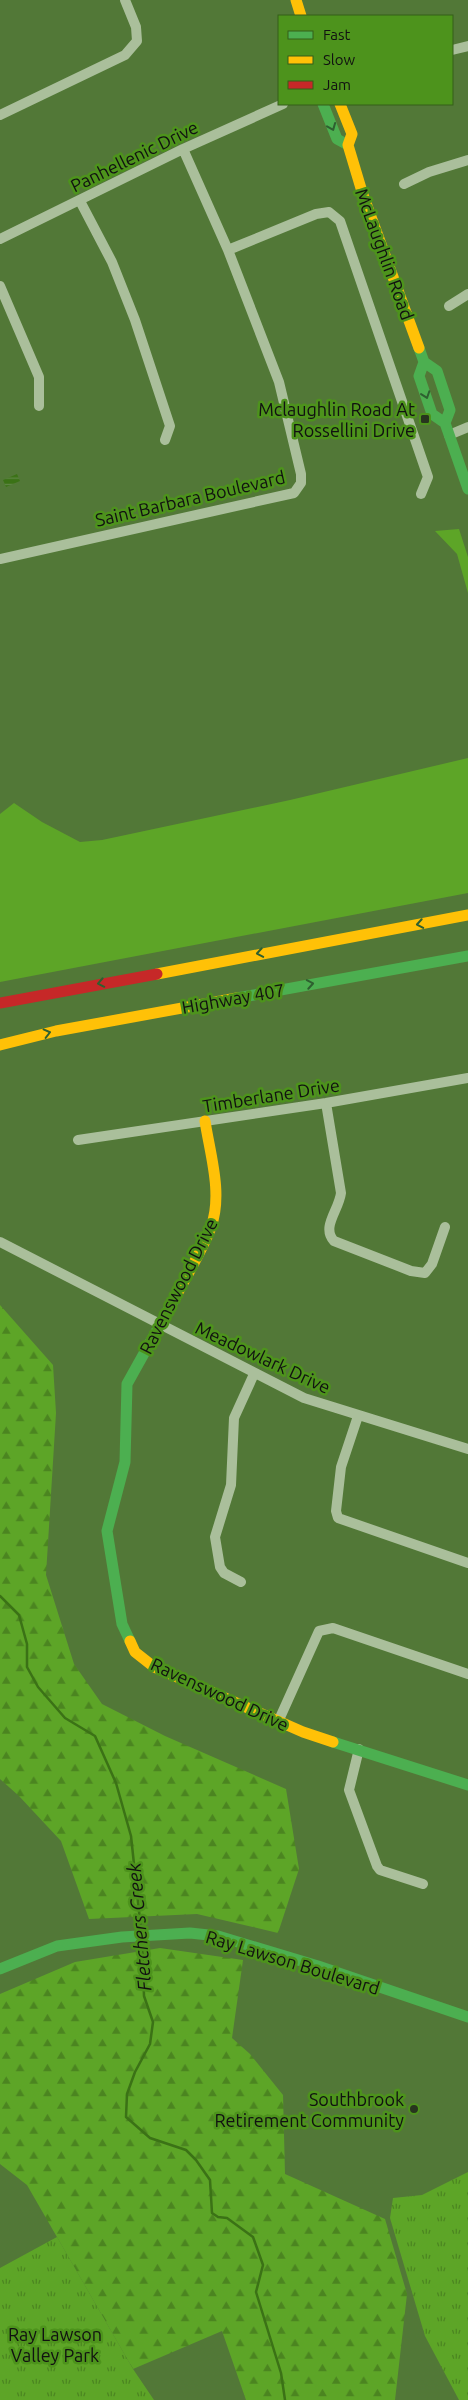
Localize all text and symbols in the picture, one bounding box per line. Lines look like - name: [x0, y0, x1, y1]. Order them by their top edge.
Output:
- legend: [278, 15, 453, 105]
- text: Fast: [323, 26, 351, 43]
- text: Slow: [323, 51, 356, 68]
- text: Jam: [323, 76, 351, 93]
- street label: Panhellenic Drive: [67, 116, 201, 196]
- one-way arrow: [326, 122, 337, 131]
- street label: McLaughlin Road: [352, 186, 418, 322]
- one-way arrow: [420, 391, 430, 399]
- place label: Mclaughlin Road At Rossellini Drive: [258, 399, 415, 440]
- marker: Mclaughlin Road At Rossellini Drive: [419, 413, 431, 425]
- street label: Saint Barbara Boulevard: [93, 466, 287, 530]
- one-way arrow: [416, 918, 424, 928]
- one-way arrow: [256, 947, 265, 957]
- one-way arrow: [96, 978, 105, 988]
- street label: Highway 407: [180, 979, 286, 1017]
- one-way arrow: [306, 980, 315, 990]
- one-way arrow: [43, 1028, 52, 1039]
- street label: Timberlane Drive: [201, 1074, 341, 1116]
- street label: Ravenswood Drive: [135, 1215, 221, 1357]
- street label: Meadowlark Drive: [192, 1317, 334, 1397]
- street label: Ravenswood Drive: [148, 1653, 292, 1735]
- water label: Fletchers Creek: [122, 1862, 156, 1992]
- street label: Ray Lawson Boulevard: [204, 1926, 382, 1998]
- place label: Southbrook Retirement Community: [214, 2089, 404, 2130]
- marker: Southbrook Retirement Community: [408, 2103, 420, 2115]
- park label: Ray Lawson Valley Park: [8, 2324, 102, 2365]

